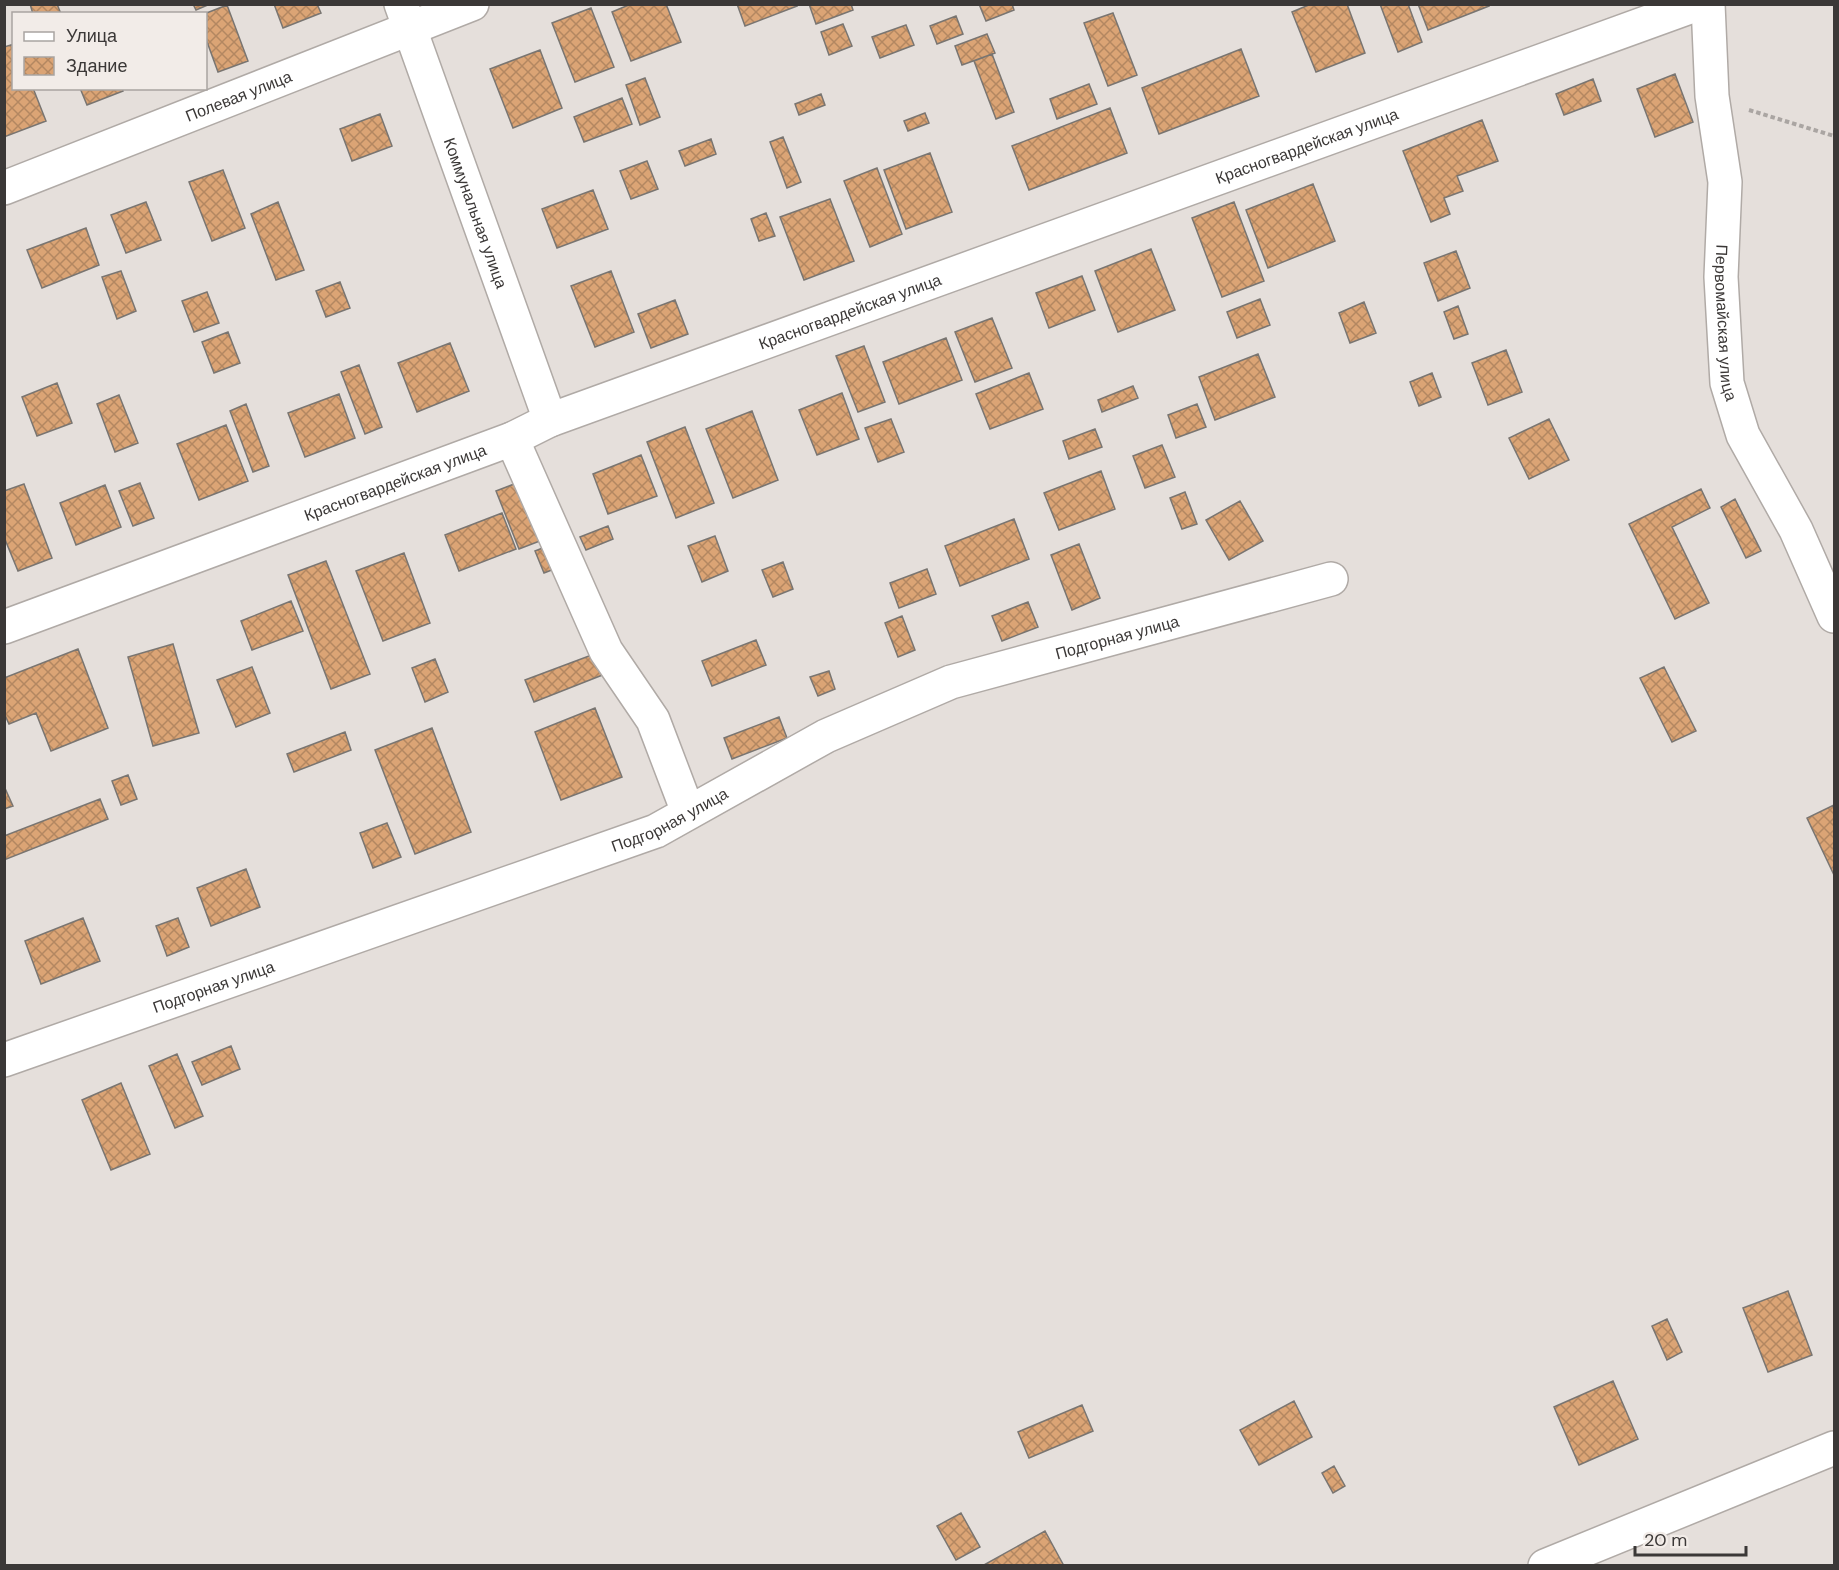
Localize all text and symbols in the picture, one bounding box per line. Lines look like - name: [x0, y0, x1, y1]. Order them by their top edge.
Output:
- legend: [12, 12, 207, 90]
- text: Улица: [66, 24, 118, 48]
- text: Здание: [66, 54, 127, 78]
- street label: Полевая улица: [183, 66, 295, 127]
- street label: Красногвардейская улица: [1213, 104, 1401, 189]
- street label: Коммунальная улица: [439, 135, 512, 291]
- street label: Первомайская улица: [1710, 244, 1742, 404]
- street label: Красногвардейская улица: [756, 269, 944, 355]
- street label: Красногвардейская улица: [301, 439, 489, 526]
- street label: Подгорная улица: [1053, 611, 1181, 664]
- street label: Подгорная улица: [609, 783, 732, 857]
- street label: Подгорная улица: [150, 956, 277, 1018]
- scale bar: [1635, 1519, 1746, 1557]
- text: 20 m: [1644, 1528, 1687, 1552]

